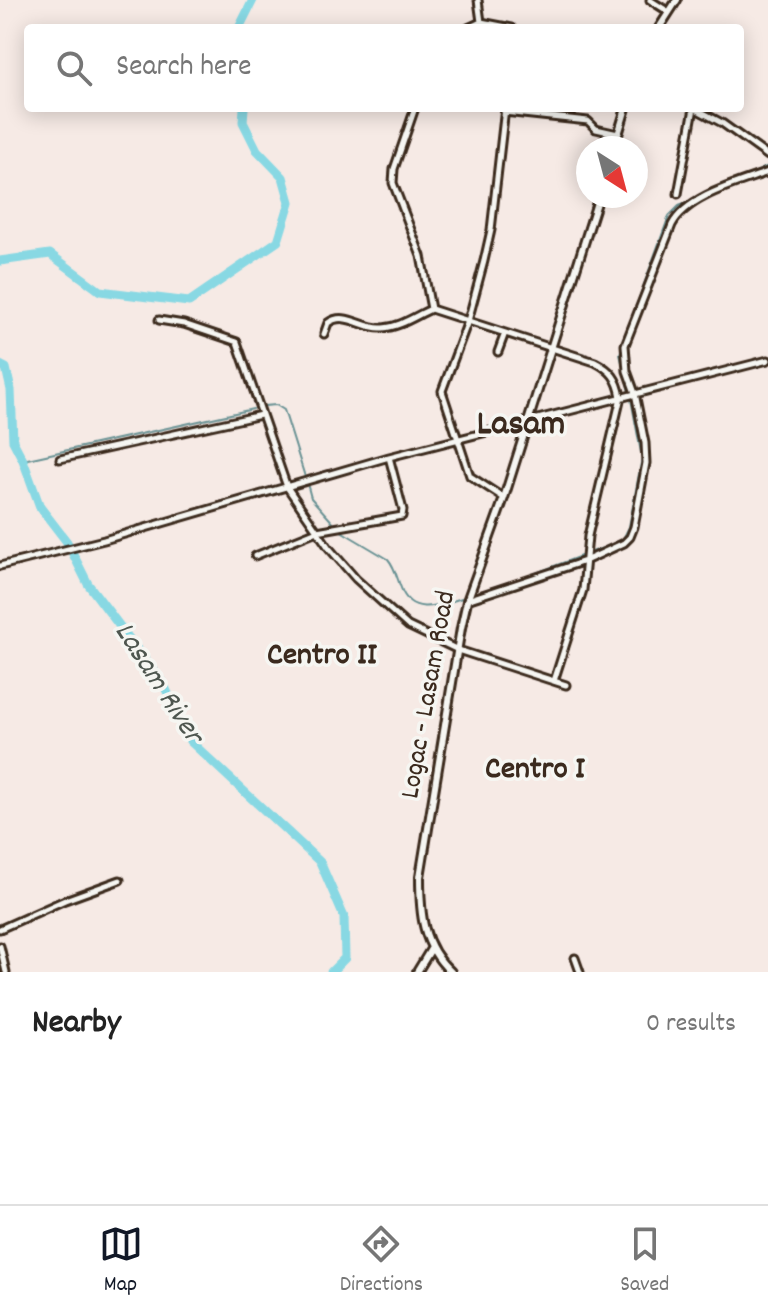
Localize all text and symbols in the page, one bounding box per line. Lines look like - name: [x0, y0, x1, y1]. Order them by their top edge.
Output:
- search box: [24, 24, 744, 112]
- icon: search: [52, 46, 96, 90]
- text: Search here: [116, 47, 252, 90]
- north arrow: [576, 136, 648, 208]
- district label: Lasam: [477, 400, 565, 452]
- street label: Logac - Lasam Road: [392, 588, 468, 802]
- water label: Lasam River: [102, 615, 214, 756]
- district label: Centro II: [267, 634, 377, 680]
- district label: Centro I: [485, 748, 585, 794]
- text: Nearby: [32, 1000, 121, 1049]
- text: 0 results: [646, 1006, 736, 1043]
- tab: Map: [99, 1222, 143, 1301]
- tab: Directions: [340, 1222, 423, 1301]
- tab: Saved: [620, 1222, 669, 1301]

